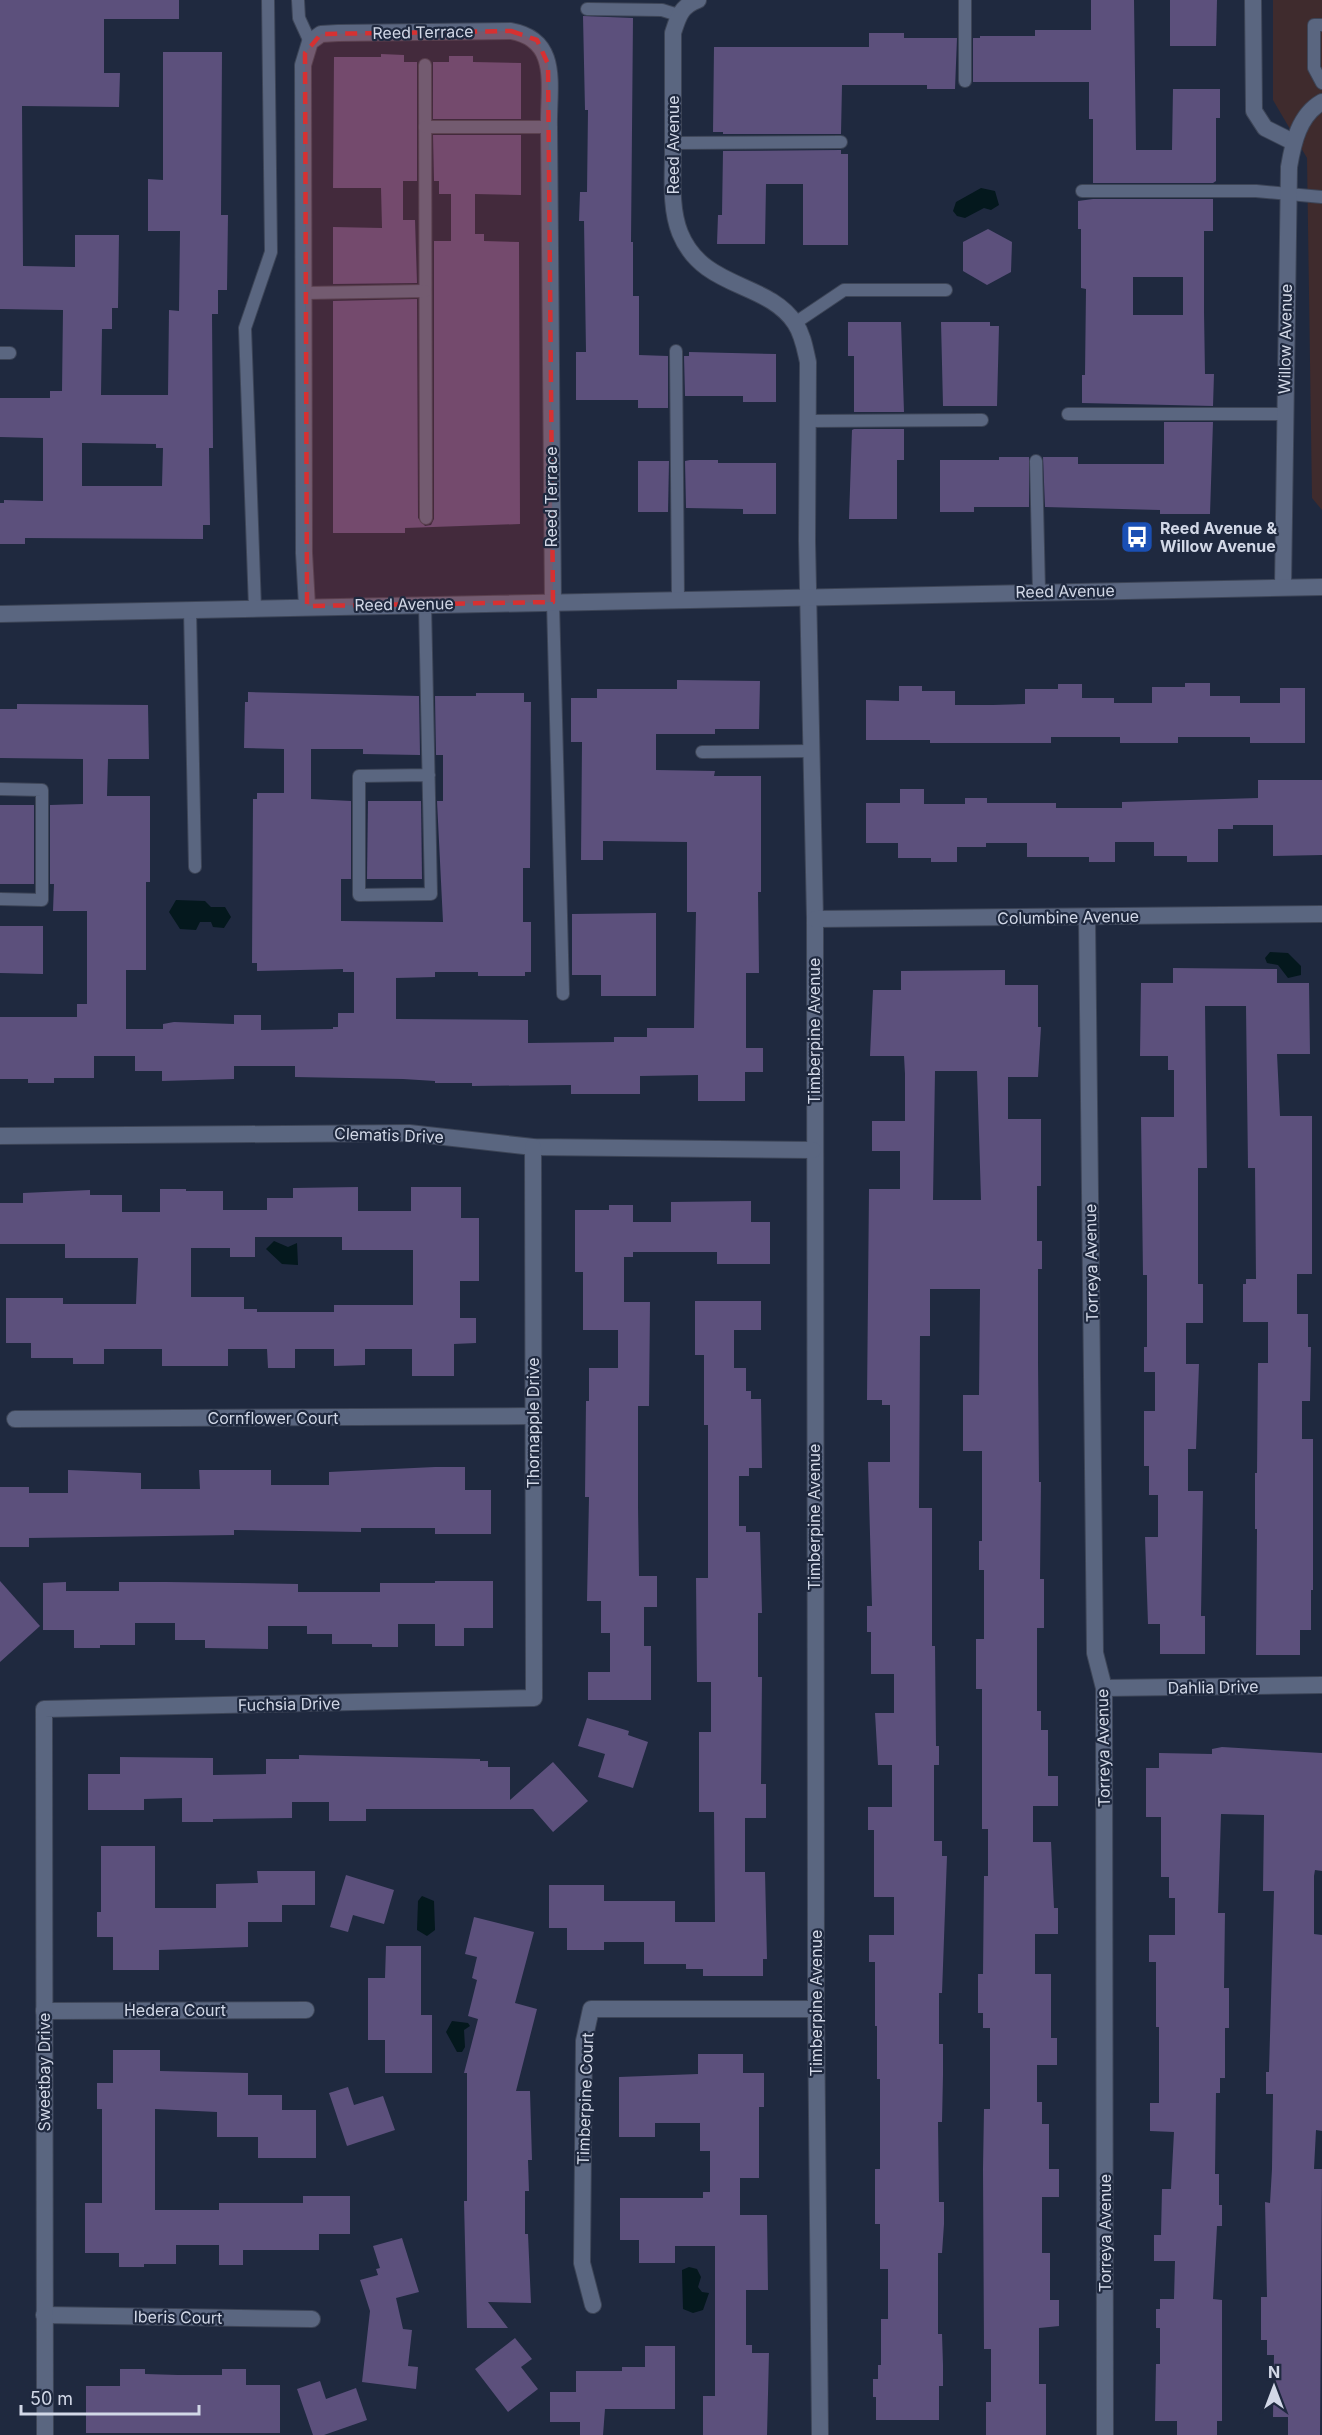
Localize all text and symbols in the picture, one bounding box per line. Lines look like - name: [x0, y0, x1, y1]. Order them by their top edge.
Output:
- street label: Reed Terrace: [372, 21, 474, 43]
- street label: Reed Avenue: [663, 95, 683, 195]
- street label: Willow Avenue: [1274, 284, 1296, 394]
- street label: Reed Terrace: [541, 446, 561, 548]
- place label: Reed Avenue & Willow Avenue: [1160, 518, 1277, 556]
- bus stop icon: Reed Avenue & Willow Avenue: [1119, 519, 1155, 555]
- street label: Reed Avenue: [1015, 580, 1115, 602]
- street label: Reed Avenue: [354, 593, 454, 615]
- street label: Columbine Avenue: [997, 906, 1139, 928]
- street label: Timberpine Avenue: [804, 958, 824, 1104]
- street label: Clematis Drive: [334, 1123, 444, 1147]
- street label: Torreya Avenue: [1080, 1204, 1102, 1322]
- street label: Thornapple Drive: [523, 1357, 543, 1489]
- street label: Cornflower Court: [207, 1408, 339, 1428]
- street label: Timberpine Avenue: [804, 1444, 824, 1590]
- street label: Dahlia Drive: [1167, 1676, 1259, 1698]
- street label: Torreya Avenue: [1092, 1689, 1114, 1807]
- street label: Fuchsia Drive: [238, 1693, 340, 1715]
- street label: Timberpine Avenue: [806, 1930, 826, 2076]
- street label: Hedera Court: [124, 2000, 226, 2020]
- street label: Sweetbay Drive: [34, 2013, 54, 2131]
- street label: Timberpine Court: [573, 2032, 597, 2166]
- street label: Torreya Avenue: [1095, 2174, 1115, 2292]
- street label: Iberis Court: [133, 2306, 223, 2328]
- north arrow: [1244, 2357, 1304, 2417]
- text: N: [1268, 2362, 1280, 2382]
- scale bar: [21, 2378, 200, 2416]
- text: 50 m: [30, 2388, 73, 2409]

